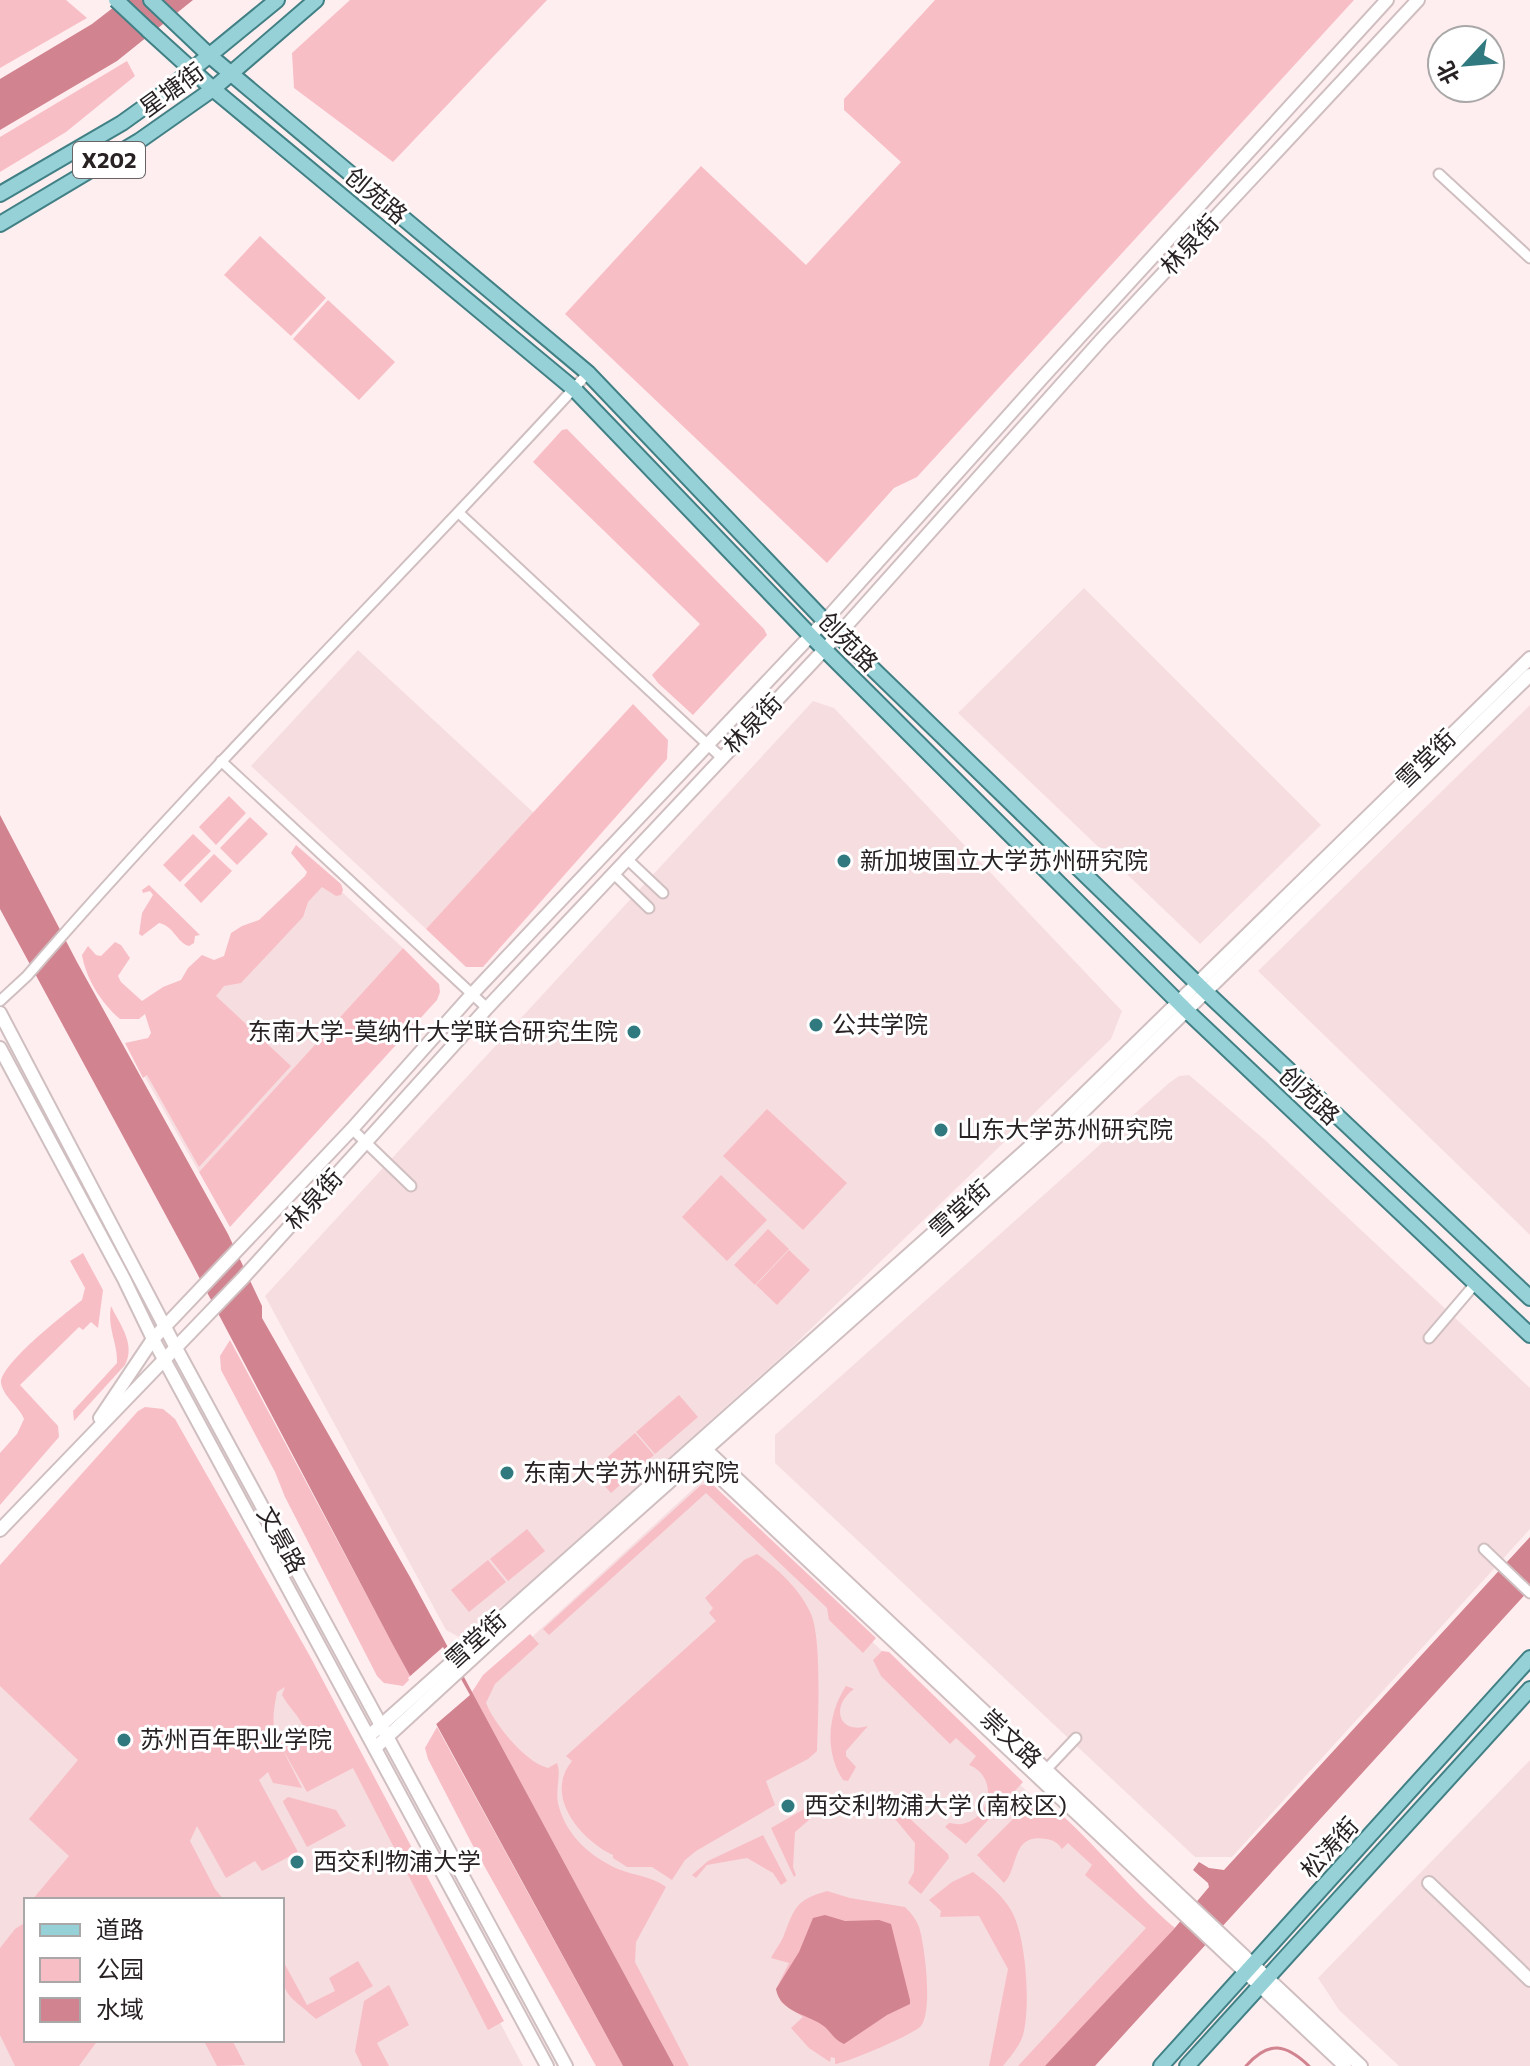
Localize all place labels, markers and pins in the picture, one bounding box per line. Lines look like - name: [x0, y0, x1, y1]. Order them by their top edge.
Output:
- place label: 新加坡国立大学苏州研究院: [860, 845, 1148, 874]
- marker: 新加坡国立大学苏州研究院: [835, 852, 853, 870]
- place label: 公共学院: [832, 1009, 928, 1038]
- place label: 东南大学-莫纳什大学联合研究生院: [248, 1016, 618, 1045]
- marker: 公共学院: [807, 1016, 825, 1034]
- marker: 东南大学-莫纳什大学联合研究生院: [625, 1023, 643, 1041]
- place label: 山东大学苏州研究院: [957, 1114, 1173, 1143]
- marker: 山东大学苏州研究院: [932, 1121, 950, 1139]
- place label: 东南大学苏州研究院: [523, 1457, 739, 1486]
- marker: 东南大学苏州研究院: [498, 1464, 516, 1482]
- place label: 苏州百年职业学院: [140, 1724, 332, 1753]
- marker: 苏州百年职业学院: [115, 1731, 133, 1749]
- place label: 西交利物浦大学 (南校区): [804, 1790, 1067, 1819]
- marker: 西交利物浦大学 (南校区): [779, 1797, 797, 1815]
- place label: 西交利物浦大学: [313, 1846, 481, 1875]
- marker: 西交利物浦大学: [288, 1853, 306, 1871]

